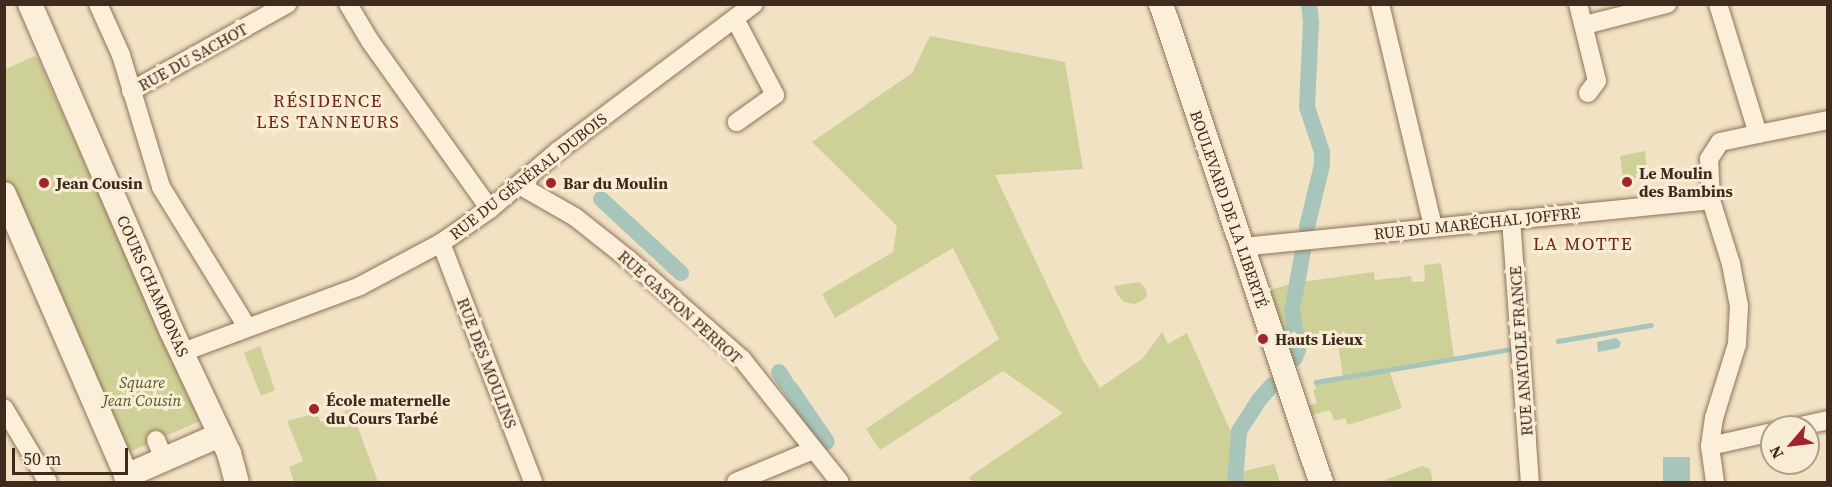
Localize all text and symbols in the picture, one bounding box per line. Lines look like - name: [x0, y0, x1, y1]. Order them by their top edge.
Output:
- street label: RUE DU SACHOT: [135, 19, 251, 95]
- district label: RÉSIDENCE LES TANNEURS: [256, 91, 400, 134]
- street label: BOULEVARD DE LA LIBERTÉ: [1186, 108, 1272, 310]
- street label: RUE DU GÉNÉRAL DUBOIS: [446, 109, 610, 243]
- place label: Le Moulin des Bambins: [1639, 163, 1733, 201]
- place label: Jean Cousin: [56, 173, 143, 193]
- place label: Bar du Moulin: [563, 173, 668, 193]
- marker: Le Moulin des Bambins: [1620, 175, 1634, 189]
- marker: Jean Cousin: [37, 176, 51, 190]
- marker: Bar du Moulin: [544, 176, 558, 190]
- street label: RUE DU MARÉCHAL JOFFRE: [1373, 203, 1581, 243]
- street label: COURS CHAMBONAS: [113, 212, 193, 360]
- district label: LA MOTTE: [1533, 233, 1633, 255]
- street label: RUE GASTON PERROT: [614, 246, 746, 368]
- street label: RUE ANATOLE FRANCE: [1505, 265, 1537, 437]
- street label: RUE DES MOULINS: [453, 295, 521, 431]
- place label: Hauts Lieux: [1275, 329, 1363, 349]
- marker: Hauts Lieux: [1256, 332, 1270, 346]
- park label: Square Jean Cousin: [103, 372, 181, 410]
- place label: École maternelle du Cours Tarbé: [326, 390, 450, 428]
- marker: École maternelle du Cours Tarbé: [307, 402, 321, 416]
- north arrow: [1760, 415, 1820, 475]
- scale bar: [15, 436, 130, 474]
- text: N: [1763, 442, 1788, 463]
- text: 50 m: [23, 446, 61, 471]

